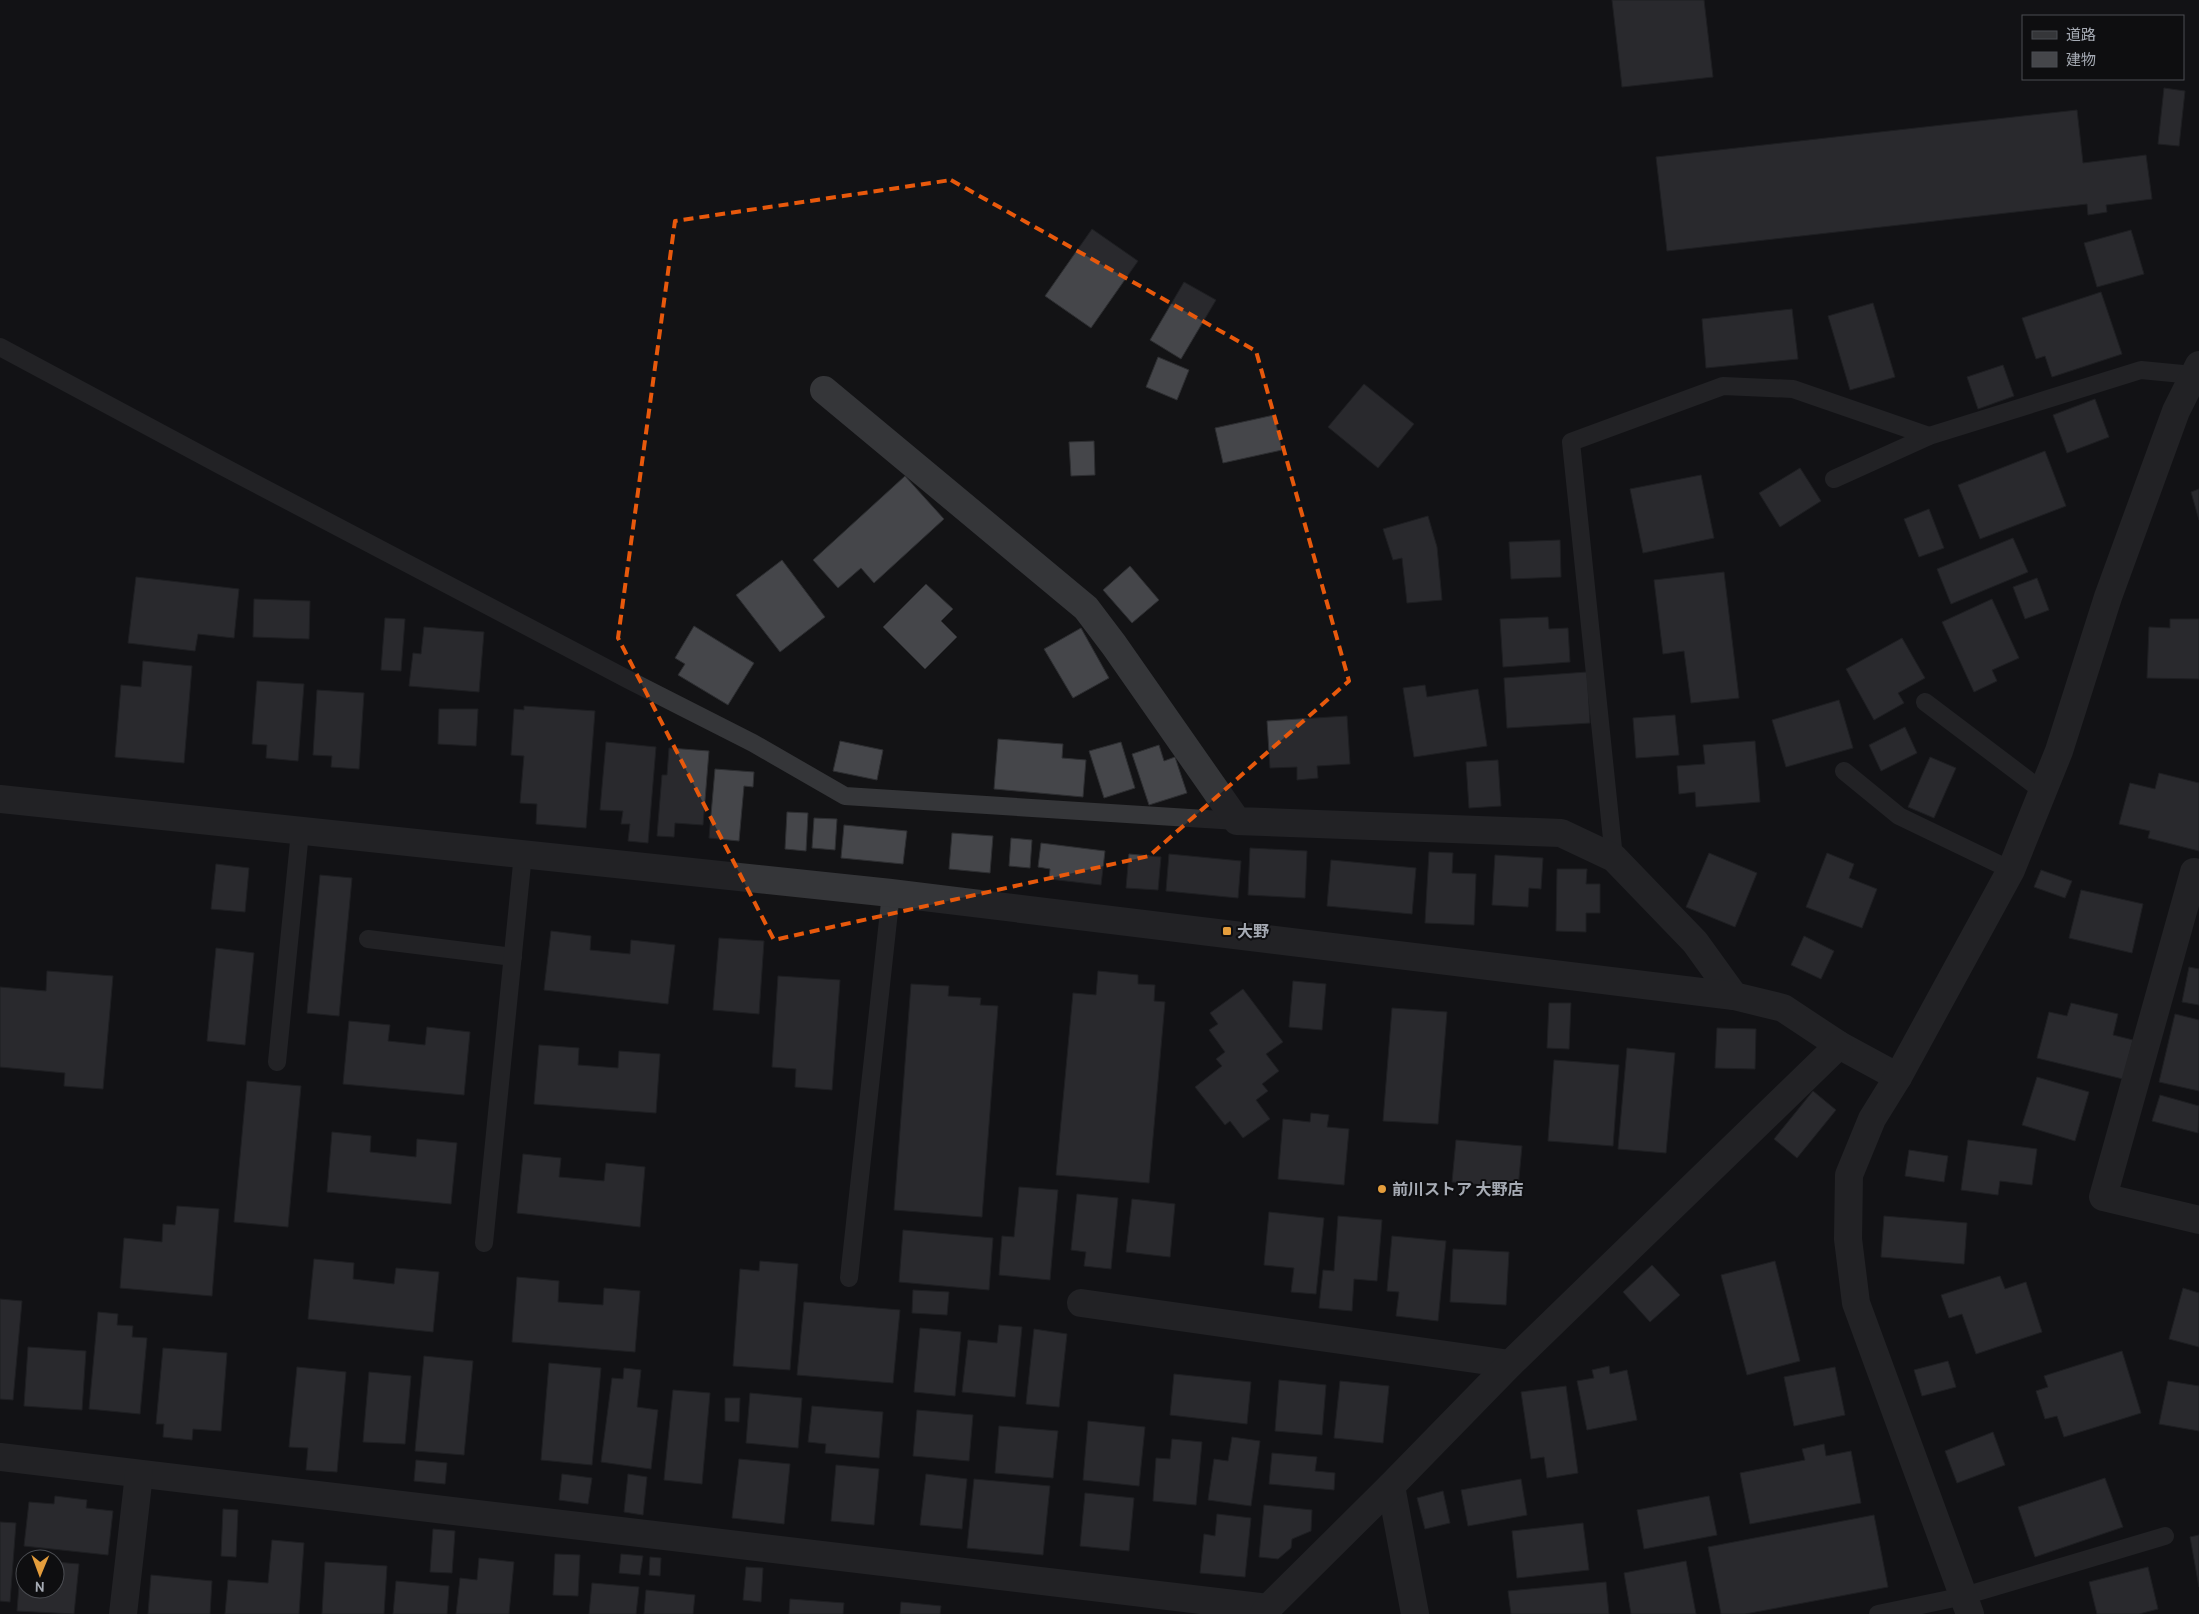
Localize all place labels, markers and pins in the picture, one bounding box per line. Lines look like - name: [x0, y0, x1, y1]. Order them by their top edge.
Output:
- place label: 大野: [1237, 922, 1269, 941]
- marker: 大野: [1221, 925, 1233, 937]
- place label: 前川ストア 大野店: [1392, 1180, 1524, 1199]
- marker: 前川ストア 大野店: [1376, 1183, 1388, 1195]

